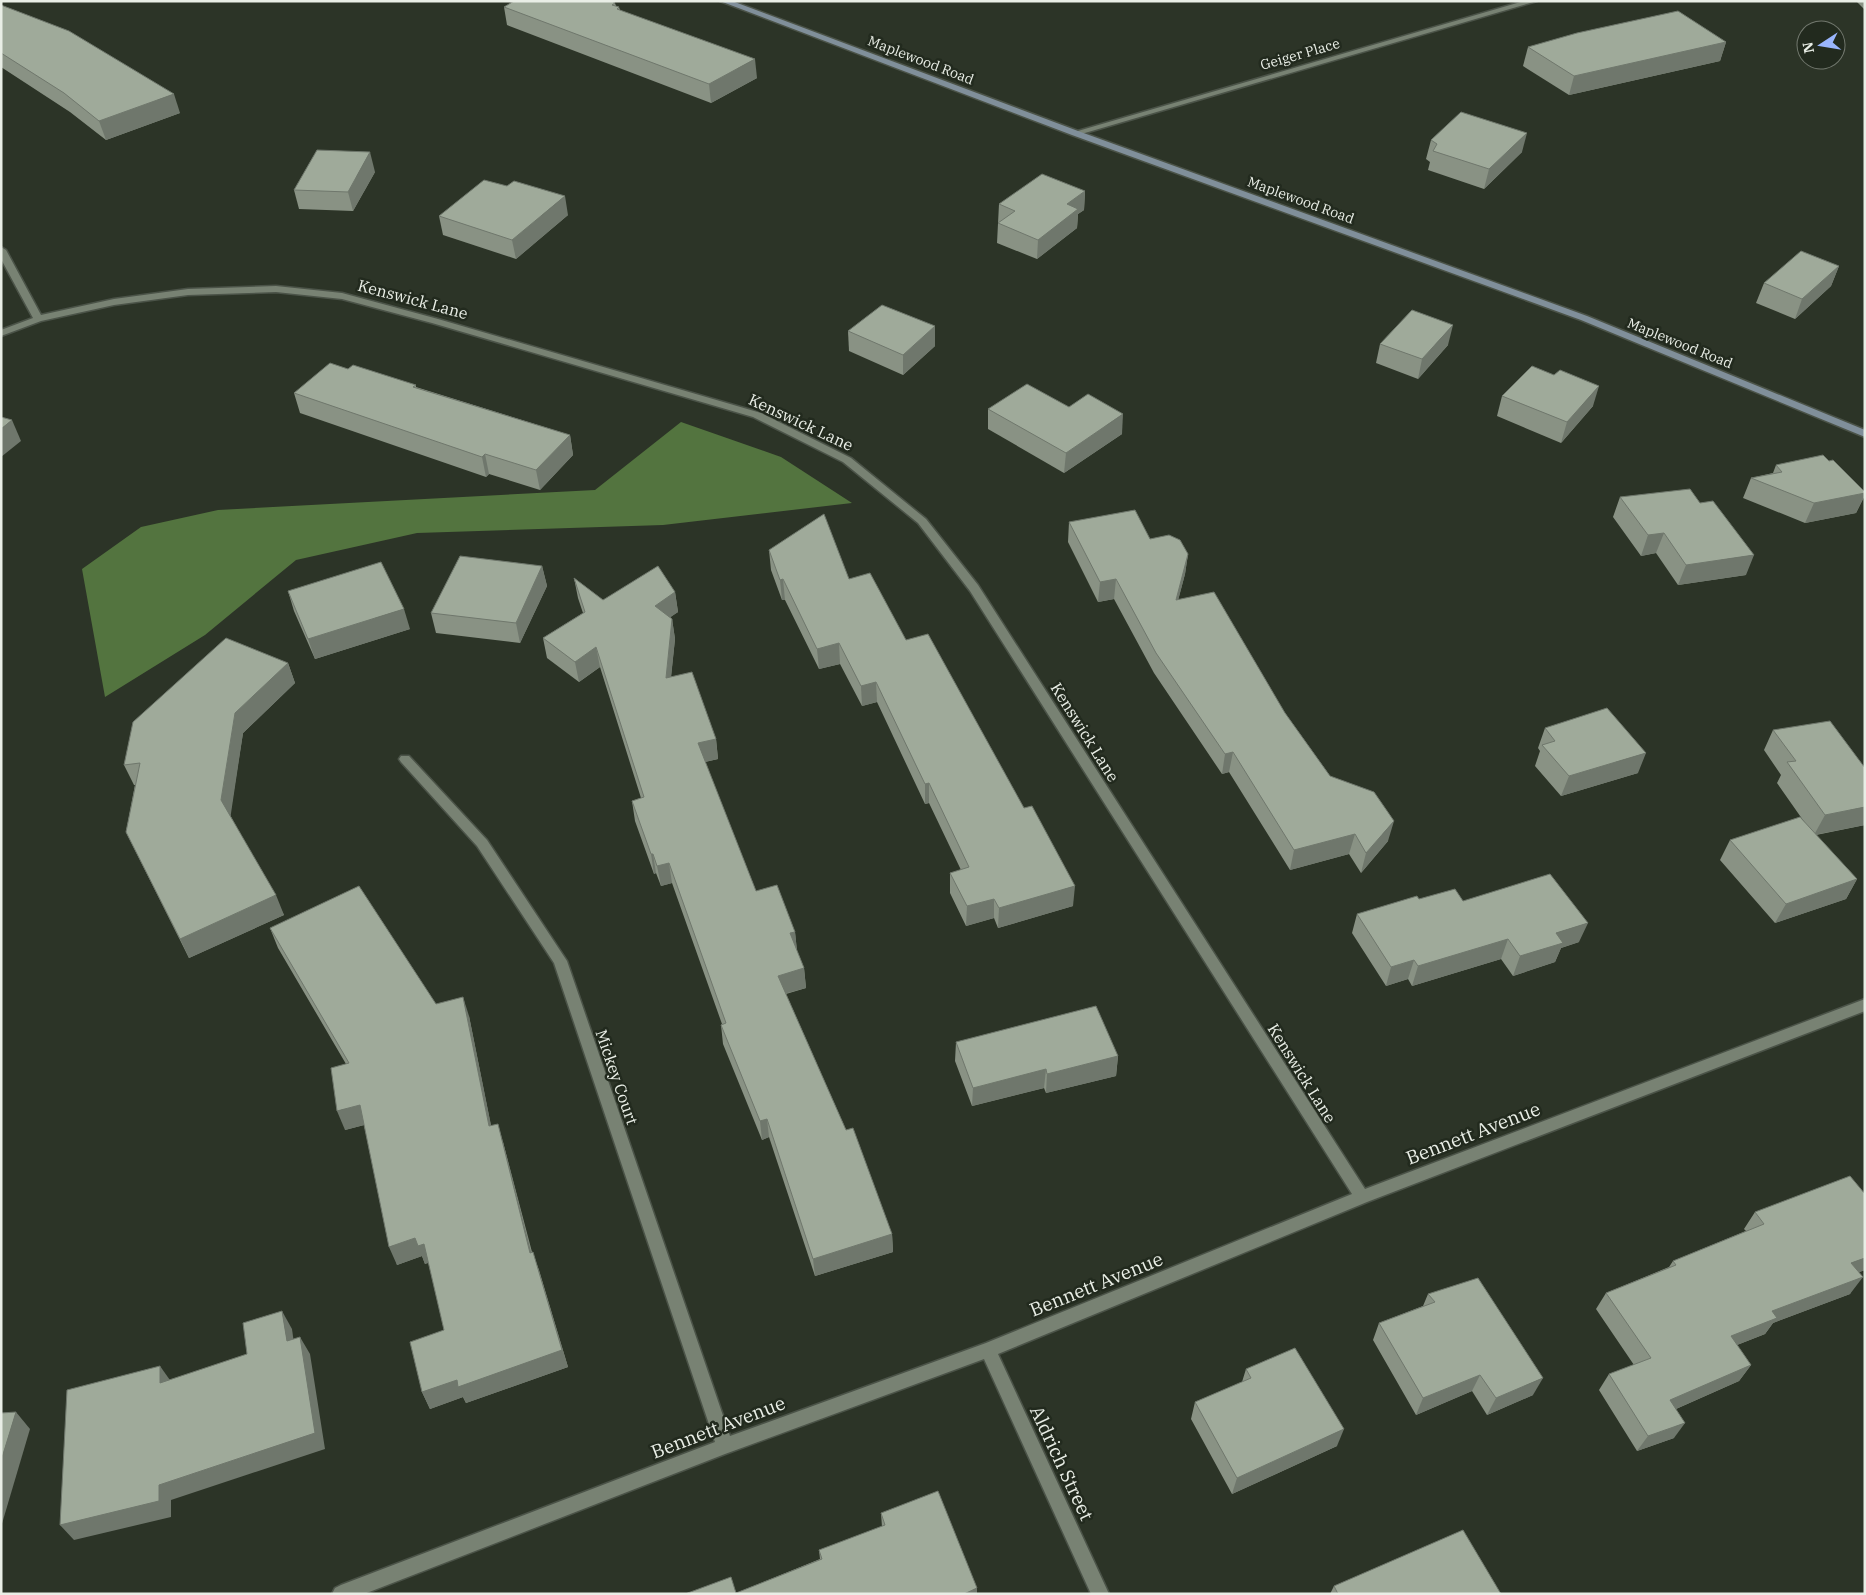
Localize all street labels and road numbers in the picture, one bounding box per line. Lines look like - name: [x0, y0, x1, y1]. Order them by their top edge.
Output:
- street label: Maplewood Road: [865, 32, 977, 89]
- street label: Geiger Place: [1258, 34, 1342, 74]
- street label: Maplewood Road: [1245, 172, 1357, 228]
- street label: Kenswick Lane: [356, 275, 470, 323]
- street label: Maplewood Road: [1625, 314, 1736, 373]
- street label: Kenswick Lane: [745, 389, 857, 455]
- street label: Kenswick Lane: [1047, 679, 1123, 785]
- street label: Kenswick Lane: [1264, 1020, 1340, 1126]
- street label: Mickey Court: [591, 1027, 643, 1127]
- street label: Bennett Avenue: [1403, 1096, 1543, 1170]
- street label: Bennett Avenue: [1026, 1246, 1166, 1322]
- street label: Bennett Avenue: [648, 1390, 788, 1464]
- street label: Aldrich Street: [1025, 1402, 1099, 1524]

